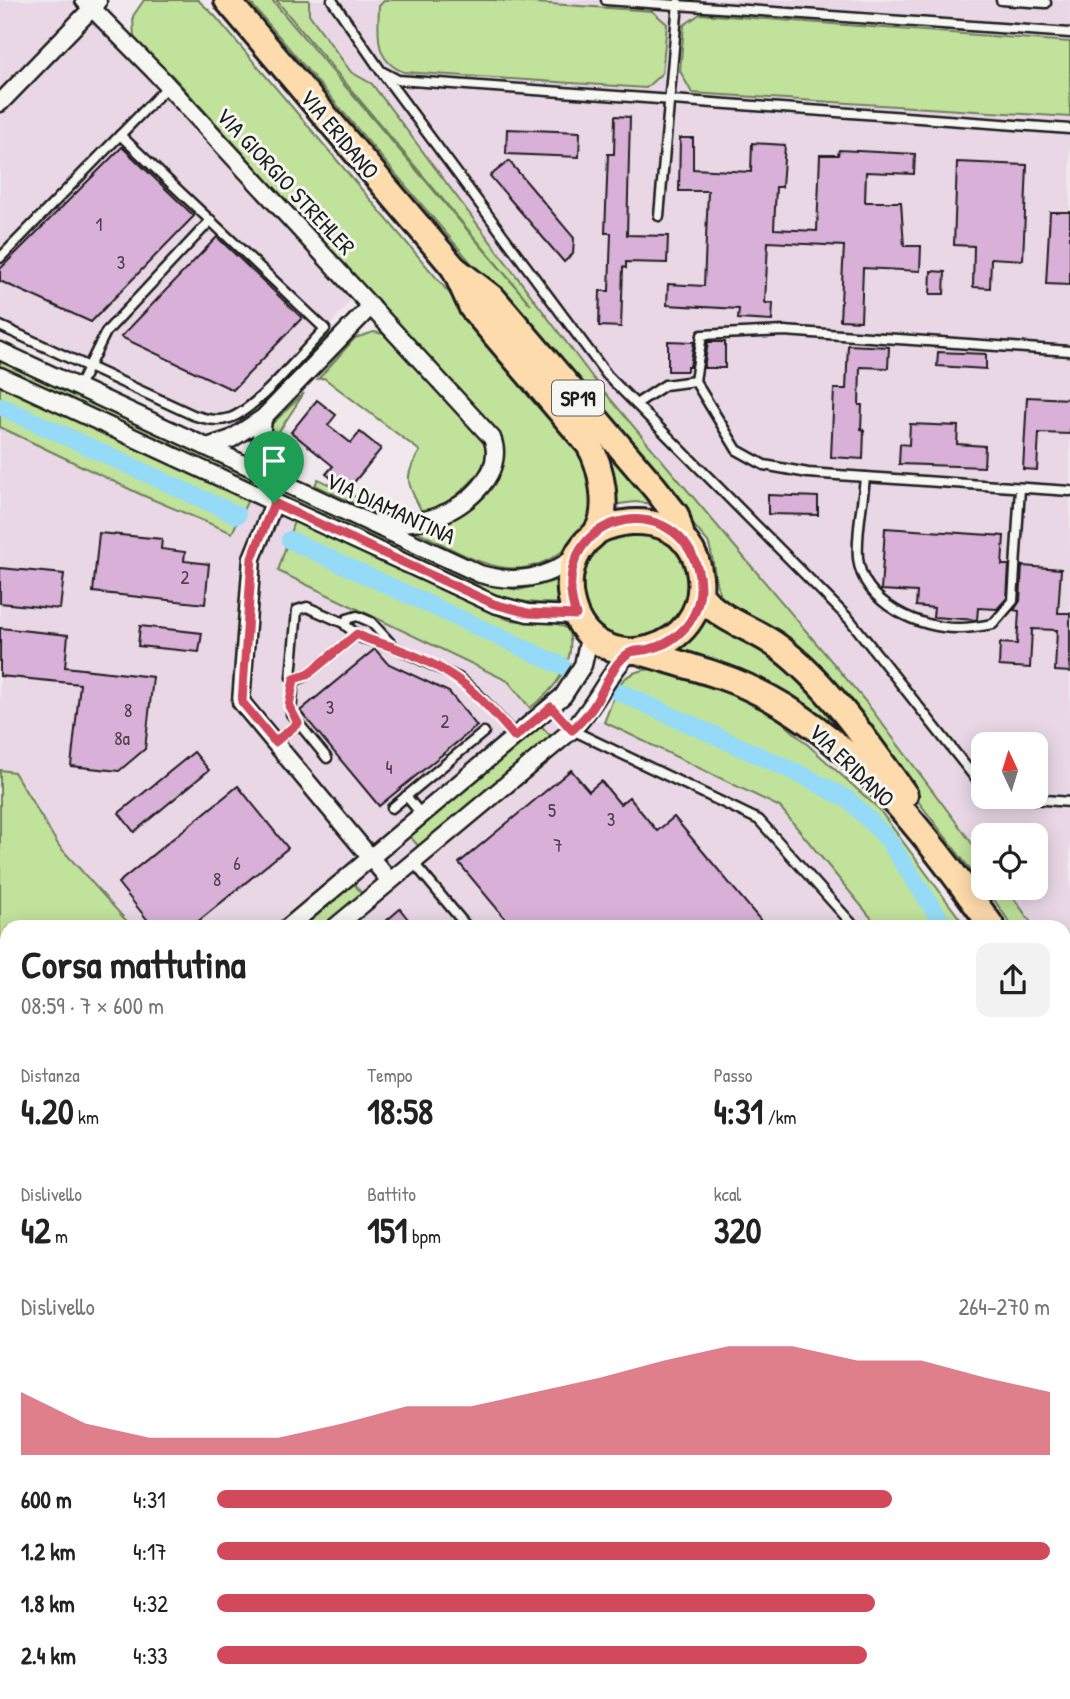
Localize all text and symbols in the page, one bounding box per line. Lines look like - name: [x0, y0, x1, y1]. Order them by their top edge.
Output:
- street label: VIA ERIDANO: [293, 83, 387, 185]
- street label: VIA GIORGIO STREHLER: [210, 101, 362, 261]
- house number: 1: [96, 211, 103, 237]
- house number: 3: [117, 249, 125, 275]
- road number: SP19: [552, 380, 604, 416]
- pin: [244, 431, 304, 503]
- icon: arrive: [255, 442, 293, 480]
- street label: VIA DIAMANTINA: [321, 465, 461, 551]
- house number: 2: [181, 564, 190, 590]
- house number: 3: [326, 694, 334, 720]
- house number: 8: [124, 697, 132, 723]
- house number: 2: [441, 708, 450, 734]
- street label: VIA ERIDANO: [802, 716, 902, 814]
- house number: 8a: [114, 725, 130, 751]
- north arrow: [971, 732, 1048, 808]
- map controls: [971, 732, 1048, 900]
- house number: 4: [385, 754, 393, 780]
- house number: 5: [548, 797, 556, 823]
- house number: 3: [607, 806, 615, 832]
- button: locate: [971, 823, 1048, 900]
- house number: 7: [553, 832, 563, 858]
- house number: 6: [233, 850, 241, 876]
- house number: 8: [213, 866, 221, 892]
- text: Corsa mattutina: [21, 938, 246, 990]
- button: share: [976, 943, 1050, 1017]
- text: 08:59 · 7 × 600 m: [21, 990, 164, 1021]
- text: Distanza: [21, 1062, 80, 1088]
- text: Tempo: [367, 1062, 413, 1088]
- text: Passo: [714, 1062, 753, 1088]
- text: 4.20: [21, 1088, 74, 1135]
- text: 18:58: [367, 1088, 433, 1135]
- text: 4:31: [714, 1088, 763, 1135]
- text: km: [74, 1104, 99, 1130]
- text: /km: [763, 1104, 797, 1130]
- text: Dislivello: [21, 1181, 82, 1207]
- text: Battito: [367, 1181, 416, 1207]
- text: kcal: [714, 1181, 741, 1207]
- text: 42: [21, 1207, 51, 1254]
- text: 151: [367, 1207, 408, 1254]
- text: 320: [714, 1207, 761, 1254]
- text: m: [51, 1223, 68, 1249]
- text: bpm: [408, 1223, 441, 1249]
- text: Dislivello: [21, 1291, 95, 1322]
- text: 264–270 m: [958, 1291, 1050, 1322]
- text: 600 m: [21, 1484, 72, 1515]
- text: 4:31: [133, 1484, 166, 1515]
- text: 1.2 km: [21, 1536, 76, 1567]
- text: 4:17: [133, 1536, 167, 1567]
- text: 1.8 km: [21, 1588, 75, 1619]
- text: 4:32: [133, 1588, 168, 1619]
- text: 2.4 km: [21, 1640, 76, 1671]
- text: 4:33: [133, 1640, 168, 1671]

